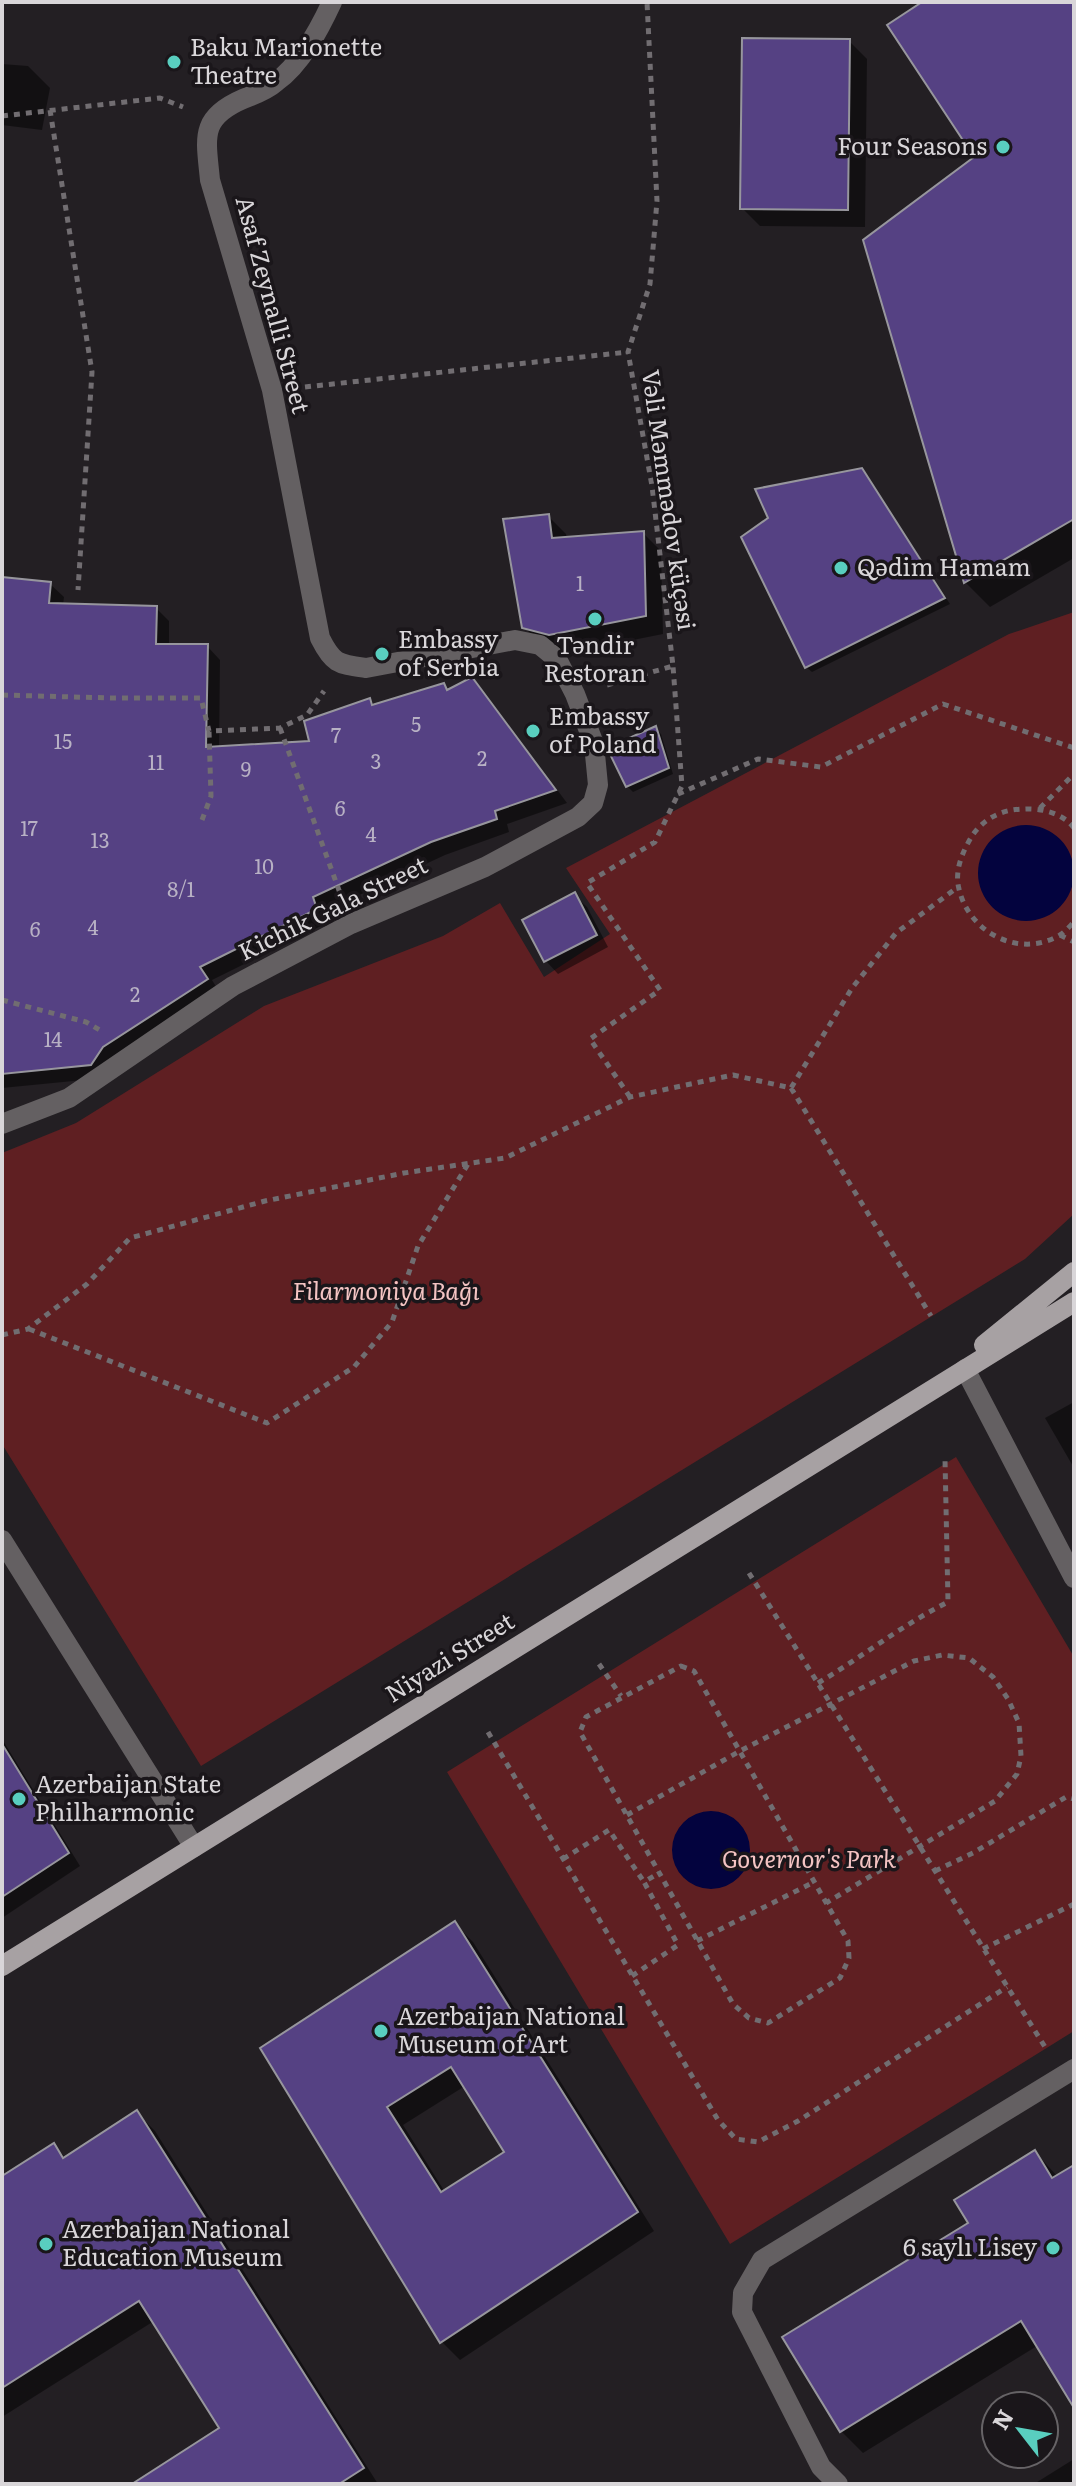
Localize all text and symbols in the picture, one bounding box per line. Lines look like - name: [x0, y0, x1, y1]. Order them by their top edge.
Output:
- place label: Baku Marionette Theatre: [190, 28, 382, 91]
- marker: Baku Marionette Theatre: [165, 53, 183, 71]
- place label: Four Seasons: [837, 127, 987, 162]
- marker: Four Seasons: [994, 138, 1012, 156]
- street label: Asaf Zeynalli Street: [229, 192, 320, 417]
- street label: Vəli Məmmədov küçəsi: [635, 367, 706, 632]
- place label: Qədim Hamam: [857, 548, 1031, 583]
- marker: Qədim Hamam: [832, 559, 850, 577]
- house number: 1: [576, 567, 584, 597]
- marker: Təndir Restoran: [586, 610, 604, 628]
- place label: Embassy of Serbia: [398, 620, 499, 683]
- place label: Təndir Restoran: [544, 626, 646, 689]
- marker: Embassy of Serbia: [373, 645, 391, 663]
- place label: Embassy of Poland: [549, 697, 657, 760]
- house number: 5: [411, 708, 421, 738]
- house number: 7: [331, 719, 341, 749]
- marker: Embassy of Poland: [524, 722, 542, 740]
- house number: 15: [54, 725, 72, 755]
- house number: 2: [477, 742, 487, 772]
- house number: 3: [371, 745, 381, 775]
- house number: 11: [148, 746, 164, 776]
- house number: 9: [241, 753, 251, 783]
- house number: 6: [335, 792, 346, 822]
- house number: 17: [20, 812, 38, 842]
- house number: 4: [365, 818, 377, 848]
- house number: 13: [91, 824, 109, 854]
- street label: Kichik Gala Street: [231, 846, 433, 968]
- house number: 10: [254, 850, 274, 880]
- house number: 8/1: [167, 873, 195, 903]
- house number: 4: [87, 911, 99, 941]
- house number: 6: [30, 913, 41, 943]
- house number: 2: [130, 978, 140, 1008]
- house number: 14: [44, 1023, 62, 1053]
- park label: Filarmoniya Bağı: [293, 1272, 479, 1307]
- street label: Niyazi Street: [377, 1602, 520, 1709]
- place label: Azerbaijan State Philharmonic: [35, 1765, 221, 1828]
- marker: Azerbaijan State Philharmonic: [10, 1790, 28, 1808]
- park label: Governor's Park: [722, 1840, 897, 1875]
- place label: Azerbaijan National Museum of Art: [397, 1997, 625, 2060]
- marker: Azerbaijan National Museum of Art: [372, 2022, 390, 2040]
- place label: Azerbaijan National Education Museum: [62, 2210, 290, 2273]
- place label: 6 saylı Lisey: [903, 2228, 1037, 2263]
- marker: Azerbaijan National Education Museum: [37, 2235, 55, 2253]
- marker: 6 saylı Lisey: [1044, 2239, 1062, 2257]
- north arrow: [980, 2390, 1060, 2470]
- text: N: [983, 2403, 1020, 2435]

